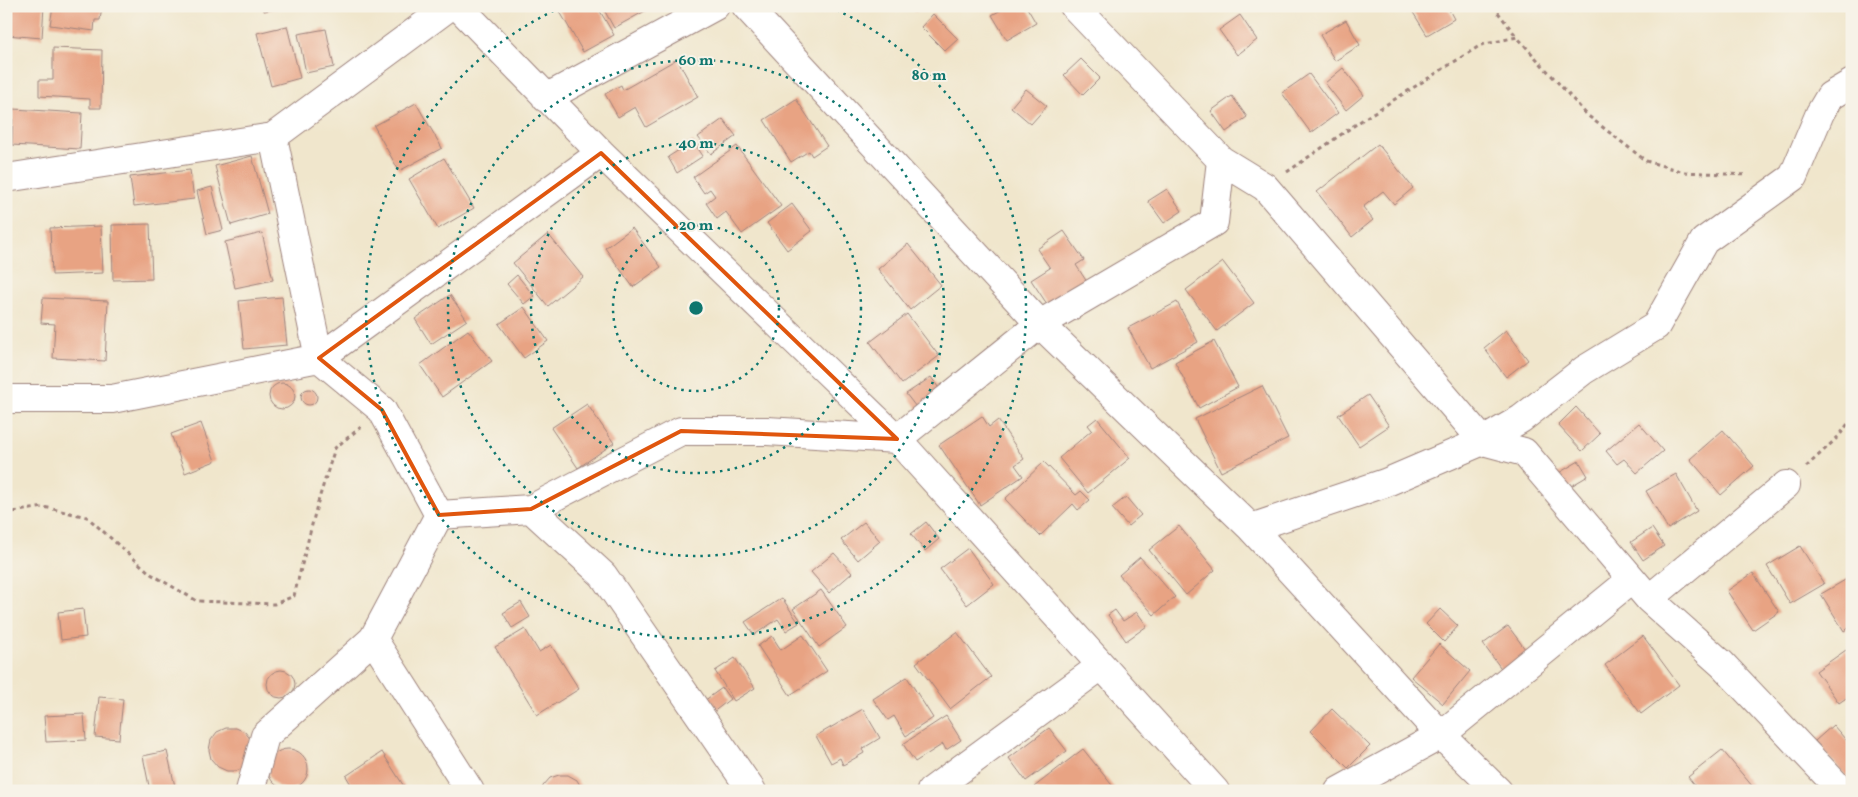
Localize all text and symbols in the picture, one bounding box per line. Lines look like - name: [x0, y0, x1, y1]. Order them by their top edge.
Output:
- text: 60 m: [679, 51, 714, 72]
- text: 80 m: [912, 66, 947, 87]
- text: 40 m: [678, 134, 714, 155]
- text: 20 m: [679, 216, 714, 237]
- centre of rings: [687, 299, 705, 317]

